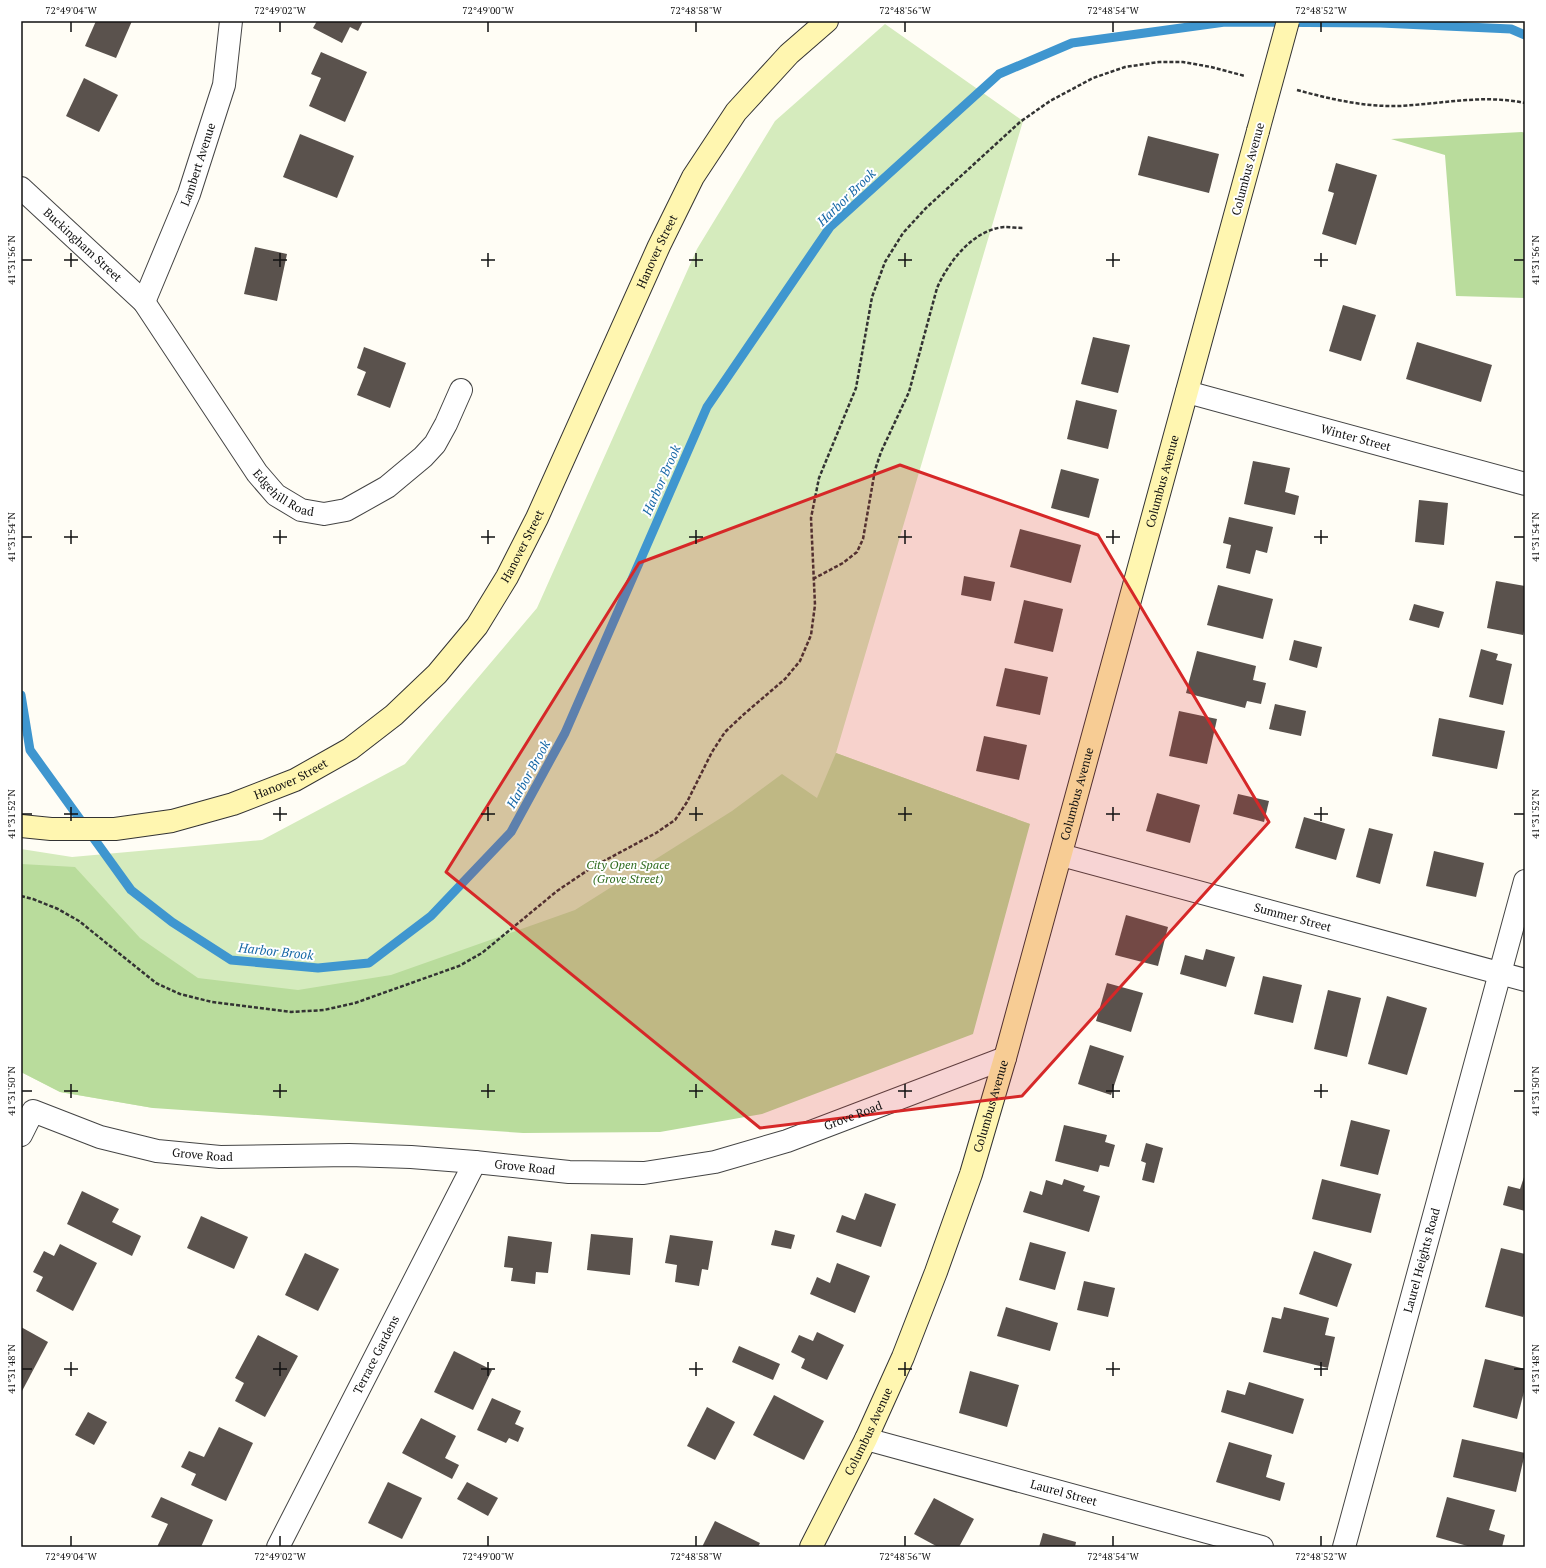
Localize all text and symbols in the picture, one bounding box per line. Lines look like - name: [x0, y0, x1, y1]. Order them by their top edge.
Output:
- text: 72°49'04"W: [45, 4, 97, 17]
- text: 72°49'02"W: [254, 4, 306, 17]
- text: 72°49'00"W: [462, 4, 514, 17]
- text: 72°48'58"W: [670, 4, 722, 17]
- text: 72°48'56"W: [879, 4, 931, 17]
- text: 72°48'54"W: [1087, 4, 1139, 17]
- text: 72°48'52"W: [1295, 4, 1347, 17]
- street label: Lambert Avenue: [177, 121, 218, 208]
- street label: Columbus Avenue: [1228, 121, 1267, 217]
- water label: Harbor Brook: [812, 164, 880, 230]
- street label: Buckingham Street: [41, 205, 126, 285]
- street label: Hanover Street: [633, 211, 681, 291]
- text: 41°31'56"N: [5, 235, 18, 285]
- text: 41°31'56"N: [1529, 235, 1542, 285]
- street label: Winter Street: [1319, 421, 1393, 454]
- street label: Columbus Avenue: [1142, 433, 1182, 529]
- water label: Harbor Brook: [637, 441, 685, 519]
- street label: Edgehill Road: [250, 466, 315, 519]
- street label: Hanover Street: [497, 507, 547, 585]
- text: 41°31'54"N: [5, 512, 18, 562]
- text: 41°31'54"N: [1529, 512, 1542, 562]
- water label: Harbor Brook: [501, 736, 554, 812]
- street label: Columbus Avenue: [1057, 746, 1096, 842]
- street label: Hanover Street: [252, 755, 331, 802]
- text: 41°31'52"N: [5, 789, 18, 839]
- text: 41°31'52"N: [1529, 789, 1542, 839]
- park label: City Open Space (Grove Street): [586, 857, 670, 886]
- street label: Summer Street: [1252, 899, 1334, 935]
- water label: Harbor Brook: [237, 938, 315, 964]
- street label: Columbus Avenue: [970, 1058, 1011, 1154]
- text: 41°31'50"N: [5, 1066, 18, 1116]
- text: 41°31'50"N: [1529, 1066, 1542, 1116]
- street label: Grove Road: [822, 1097, 884, 1133]
- street label: Grove Road: [171, 1144, 233, 1164]
- street label: Grove Road: [494, 1156, 556, 1178]
- street label: Laurel Heights Road: [1400, 1206, 1443, 1314]
- street label: Terrace Gardens: [350, 1313, 402, 1396]
- text: 41°31'48"N: [5, 1344, 18, 1394]
- text: 41°31'48"N: [1529, 1344, 1542, 1394]
- street label: Columbus Avenue: [841, 1385, 895, 1478]
- street label: Laurel Street: [1029, 1476, 1100, 1509]
- text: 72°49'04"W: [45, 1550, 97, 1563]
- text: 72°49'02"W: [254, 1550, 306, 1563]
- text: 72°49'00"W: [462, 1550, 514, 1563]
- text: 72°48'58"W: [670, 1550, 722, 1563]
- text: 72°48'56"W: [879, 1550, 931, 1563]
- text: 72°48'54"W: [1087, 1550, 1139, 1563]
- text: 72°48'52"W: [1295, 1550, 1347, 1563]

